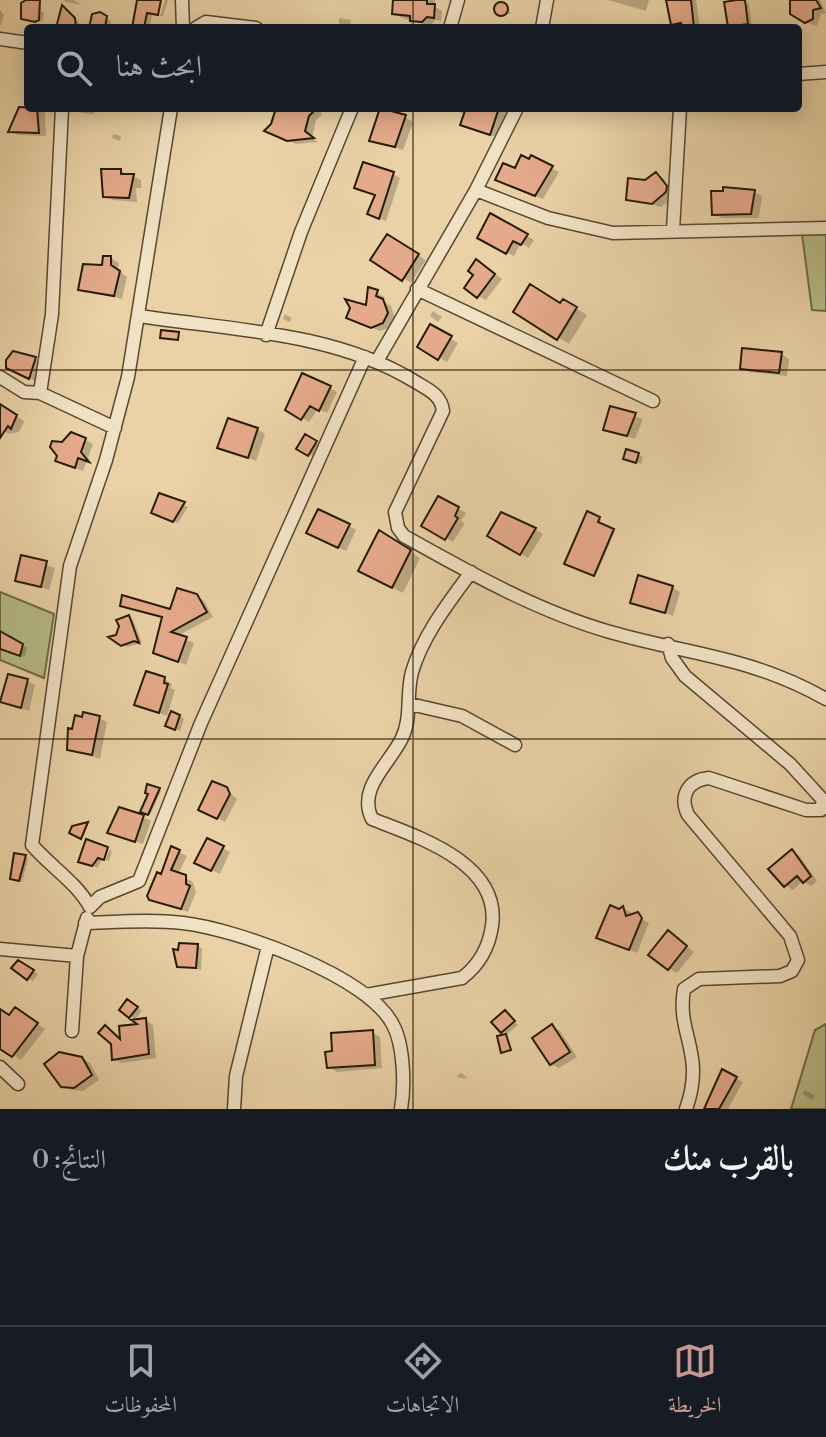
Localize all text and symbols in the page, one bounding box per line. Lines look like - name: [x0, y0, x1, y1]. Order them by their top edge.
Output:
- search box: [24, 24, 802, 112]
- icon: search: [52, 46, 96, 90]
- text: ابحث هنا: [116, 48, 202, 86]
- text: بالقرب منك: [663, 1138, 794, 1180]
- text: النتائج: 0: [32, 1144, 106, 1176]
- tab: المحفوظات: [104, 1339, 177, 1426]
- tab: الاتجاهات: [386, 1339, 459, 1426]
- tab: الخريطة: [668, 1339, 722, 1426]

